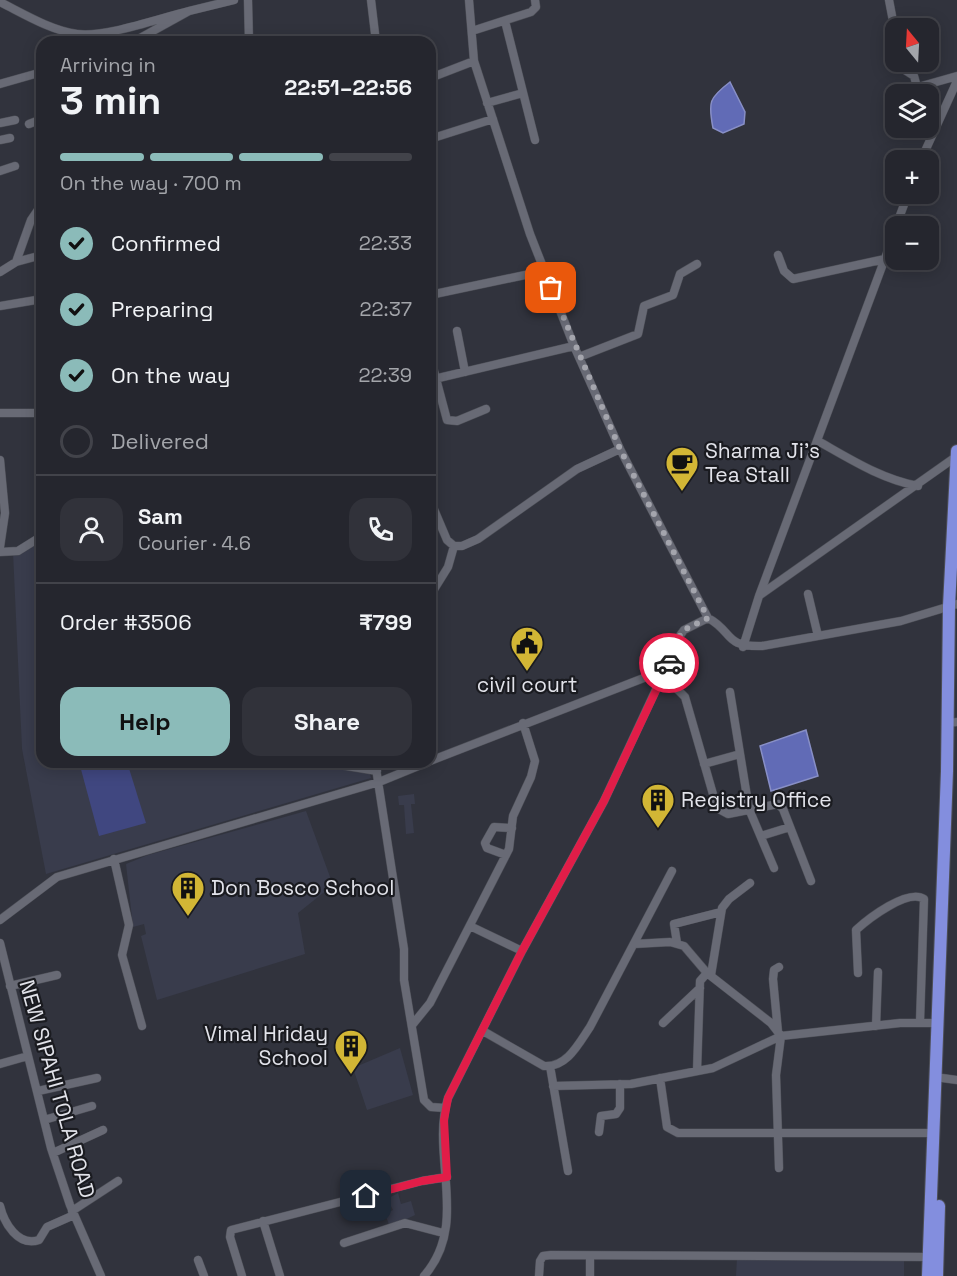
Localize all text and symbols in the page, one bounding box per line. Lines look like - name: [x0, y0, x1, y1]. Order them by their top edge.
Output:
- north arrow: [885, 18, 939, 72]
- map controls: [885, 18, 939, 270]
- text: Arriving in: [60, 52, 156, 78]
- text: 22:51–22:56: [284, 73, 412, 101]
- text: 3 min: [60, 76, 161, 125]
- button: layers: [885, 84, 939, 138]
- button: +: [885, 150, 939, 204]
- text: On the way · 700 m: [60, 170, 242, 196]
- button: −: [885, 216, 939, 270]
- icon: check: [60, 227, 93, 260]
- text: Confirmed: [111, 229, 221, 257]
- text: 22:33: [359, 230, 412, 256]
- pin: [525, 262, 576, 313]
- icon: bag: [534, 271, 567, 304]
- icon: check: [60, 293, 93, 326]
- text: Preparing: [111, 295, 213, 323]
- text: 22:37: [359, 296, 412, 322]
- icon: check: [60, 359, 93, 392]
- text: On the way: [111, 361, 230, 389]
- text: 22:39: [359, 362, 412, 388]
- text: Delivered: [111, 427, 209, 455]
- place label: Sharma Ji's Tea Stall: [705, 437, 820, 488]
- cafe icon: Sharma Ji's Tea Stall: [664, 445, 700, 492]
- button: person: [60, 498, 123, 561]
- button: phone: [349, 498, 412, 561]
- text: Sam: [138, 502, 183, 530]
- text: Courier · 4.6: [138, 530, 251, 556]
- text: Order #3506: [60, 608, 192, 636]
- text: ₹799: [359, 608, 412, 636]
- public building icon: civil court: [509, 625, 545, 672]
- courier: [639, 633, 699, 693]
- icon: car: [653, 647, 686, 680]
- place label: civil court: [477, 671, 577, 698]
- button: Help: [60, 687, 230, 756]
- button: Share: [242, 687, 412, 756]
- building icon: Registry Office: [640, 782, 676, 829]
- place label: Registry Office: [681, 786, 832, 813]
- building icon: Don Bosco School: [170, 870, 206, 917]
- place label: Don Bosco School: [211, 874, 394, 901]
- street label: NEW SIPAHI TOLA ROAD: [13, 977, 102, 1201]
- place label: Vimal Hriday School: [204, 1020, 328, 1071]
- building icon: Vimal Hriday School: [333, 1028, 369, 1075]
- pin: [340, 1170, 391, 1221]
- icon: home: [349, 1179, 382, 1212]

